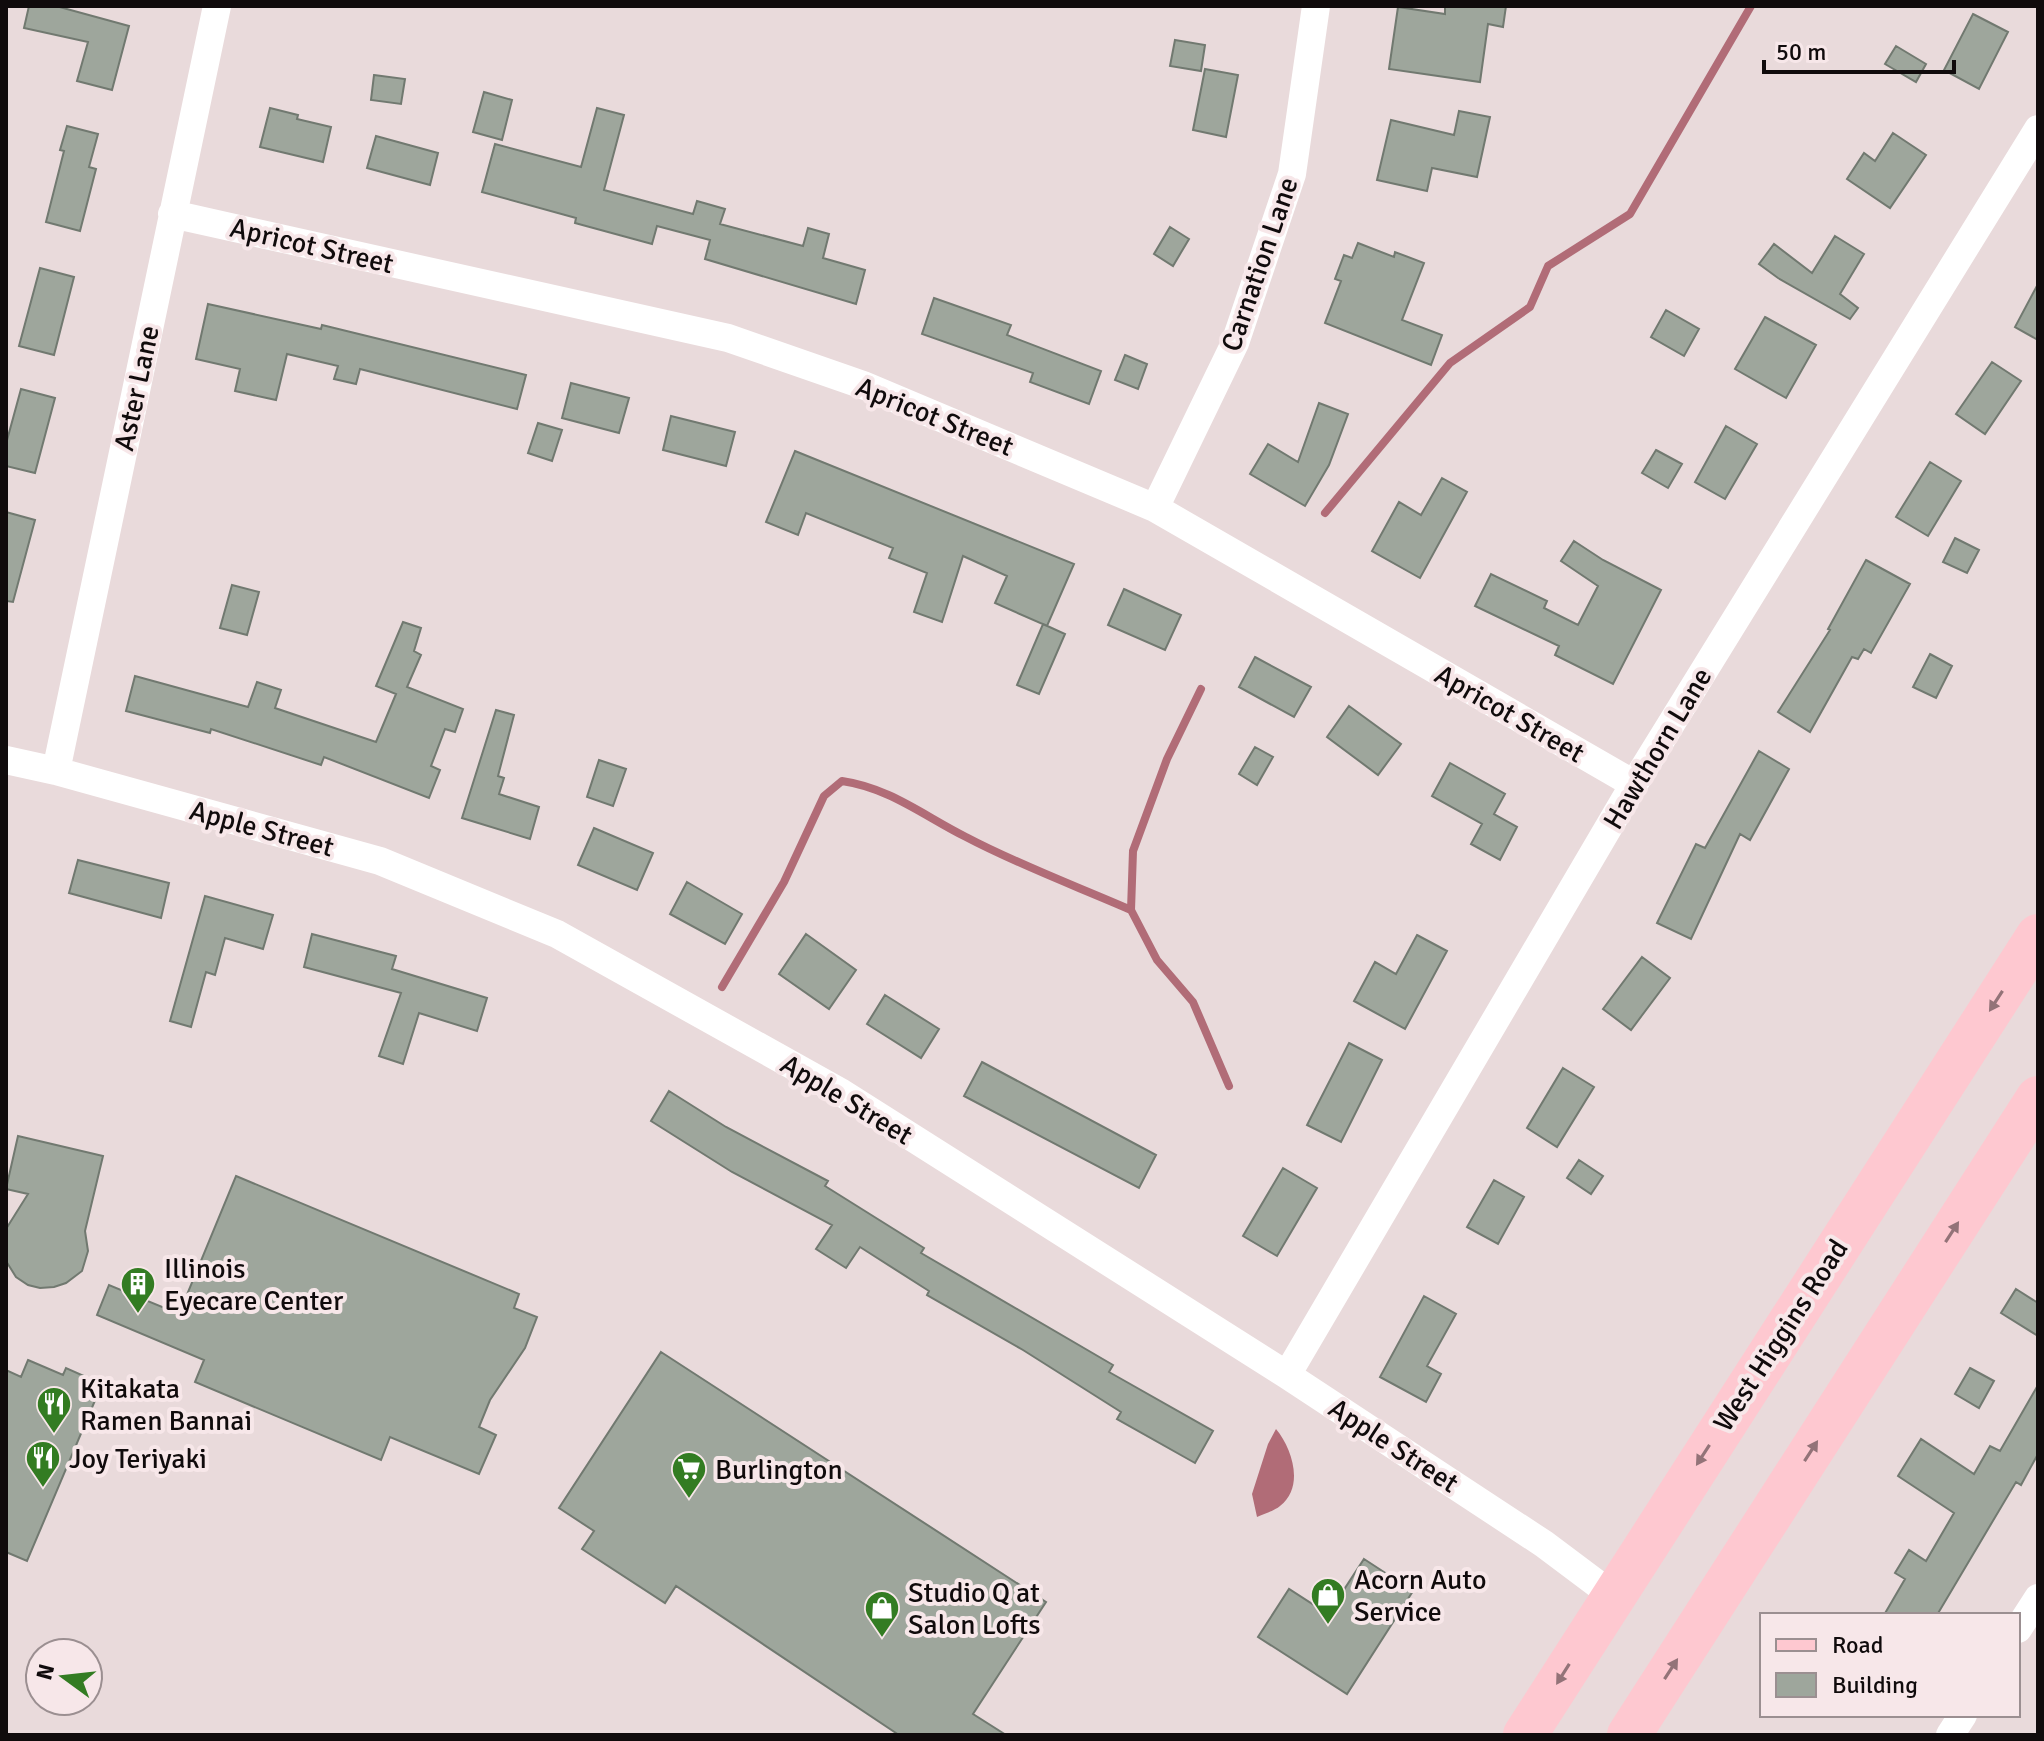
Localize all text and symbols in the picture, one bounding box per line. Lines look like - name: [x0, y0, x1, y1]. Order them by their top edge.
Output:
- scale bar: [1764, 24, 1954, 74]
- text: 50 m: [1776, 37, 1826, 67]
- street label: Carnation Lane: [1214, 173, 1306, 356]
- street label: Apricot Street: [227, 211, 397, 281]
- street label: Aster Lane: [107, 322, 167, 454]
- street label: Apricot Street: [851, 370, 1018, 464]
- street label: Apricot Street: [1429, 657, 1590, 770]
- street label: Hawthorn Lane: [1596, 662, 1719, 836]
- street label: Apple Street: [186, 793, 338, 865]
- one-way arrow: [1989, 990, 2003, 1012]
- street label: Apple Street: [774, 1047, 919, 1153]
- one-way arrow: [1944, 1221, 1959, 1243]
- street label: West Higgins Road: [1706, 1233, 1856, 1438]
- place label: Illinois Eyecare Center: [164, 1252, 344, 1318]
- building icon: Illinois Eyecare Center: [119, 1265, 157, 1315]
- place label: Kitakata Ramen Bannai: [80, 1372, 252, 1438]
- restaurant icon: Kitakata Ramen Bannai: [35, 1385, 73, 1435]
- street label: Apple Street: [1322, 1391, 1465, 1500]
- restaurant icon: Joy Teriyaki: [24, 1439, 62, 1489]
- one-way arrow: [1804, 1440, 1819, 1461]
- place label: Joy Teriyaki: [69, 1442, 207, 1476]
- one-way arrow: [1696, 1444, 1711, 1466]
- supermarket icon: Burlington: [670, 1450, 708, 1500]
- place label: Burlington: [715, 1453, 843, 1487]
- place label: Acorn Auto Service: [1354, 1563, 1486, 1629]
- place label: Studio Q at Salon Lofts: [908, 1576, 1040, 1642]
- shop icon: Acorn Auto Service: [1309, 1576, 1347, 1626]
- shop icon: Studio Q at Salon Lofts: [863, 1589, 901, 1639]
- legend: [1760, 1613, 2020, 1717]
- text: Road: [1832, 1630, 1883, 1660]
- north arrow: [24, 1637, 104, 1717]
- one-way arrow: [1663, 1659, 1678, 1680]
- text: N: [30, 1661, 60, 1683]
- one-way arrow: [1556, 1663, 1570, 1685]
- text: Building: [1832, 1670, 1918, 1700]

